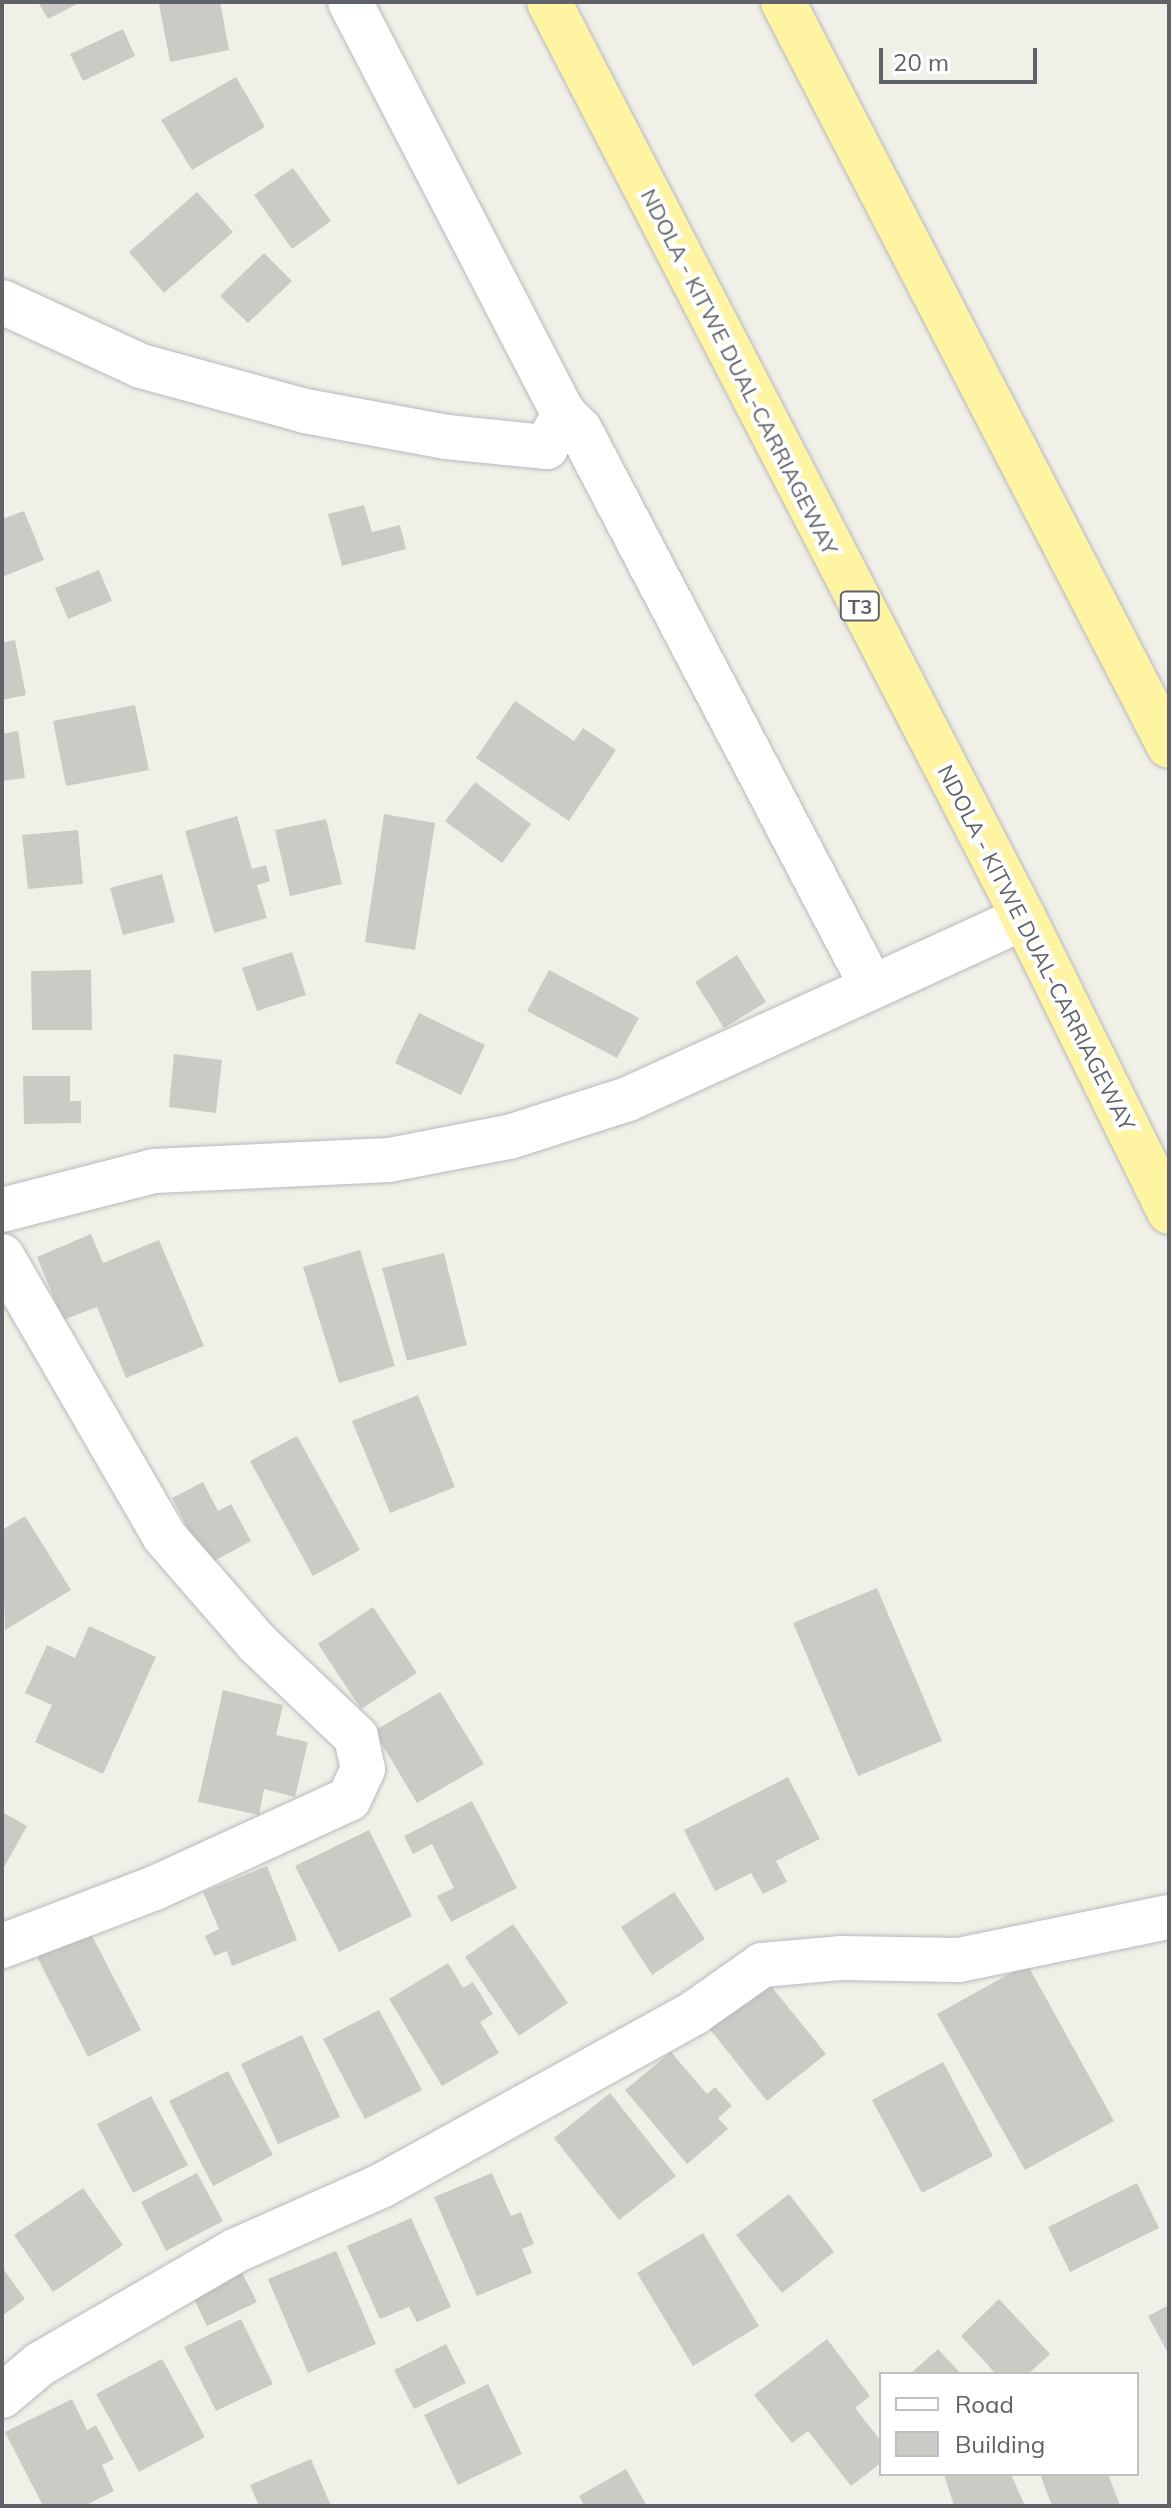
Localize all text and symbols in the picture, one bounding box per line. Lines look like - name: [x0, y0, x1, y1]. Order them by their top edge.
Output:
- scale bar: [883, 32, 1041, 82]
- text: 20 m: [893, 47, 949, 77]
- street label: NDOLA - KITWE DUAL-CARRIAGEWAY: [635, 185, 843, 559]
- road number: T3: [838, 590, 882, 622]
- street label: NDOLA - KITWE DUAL-CARRIAGEWAY: [932, 761, 1140, 1135]
- legend: [879, 2372, 1139, 2476]
- text: Road: [955, 2389, 1014, 2419]
- text: Building: [955, 2429, 1045, 2459]

